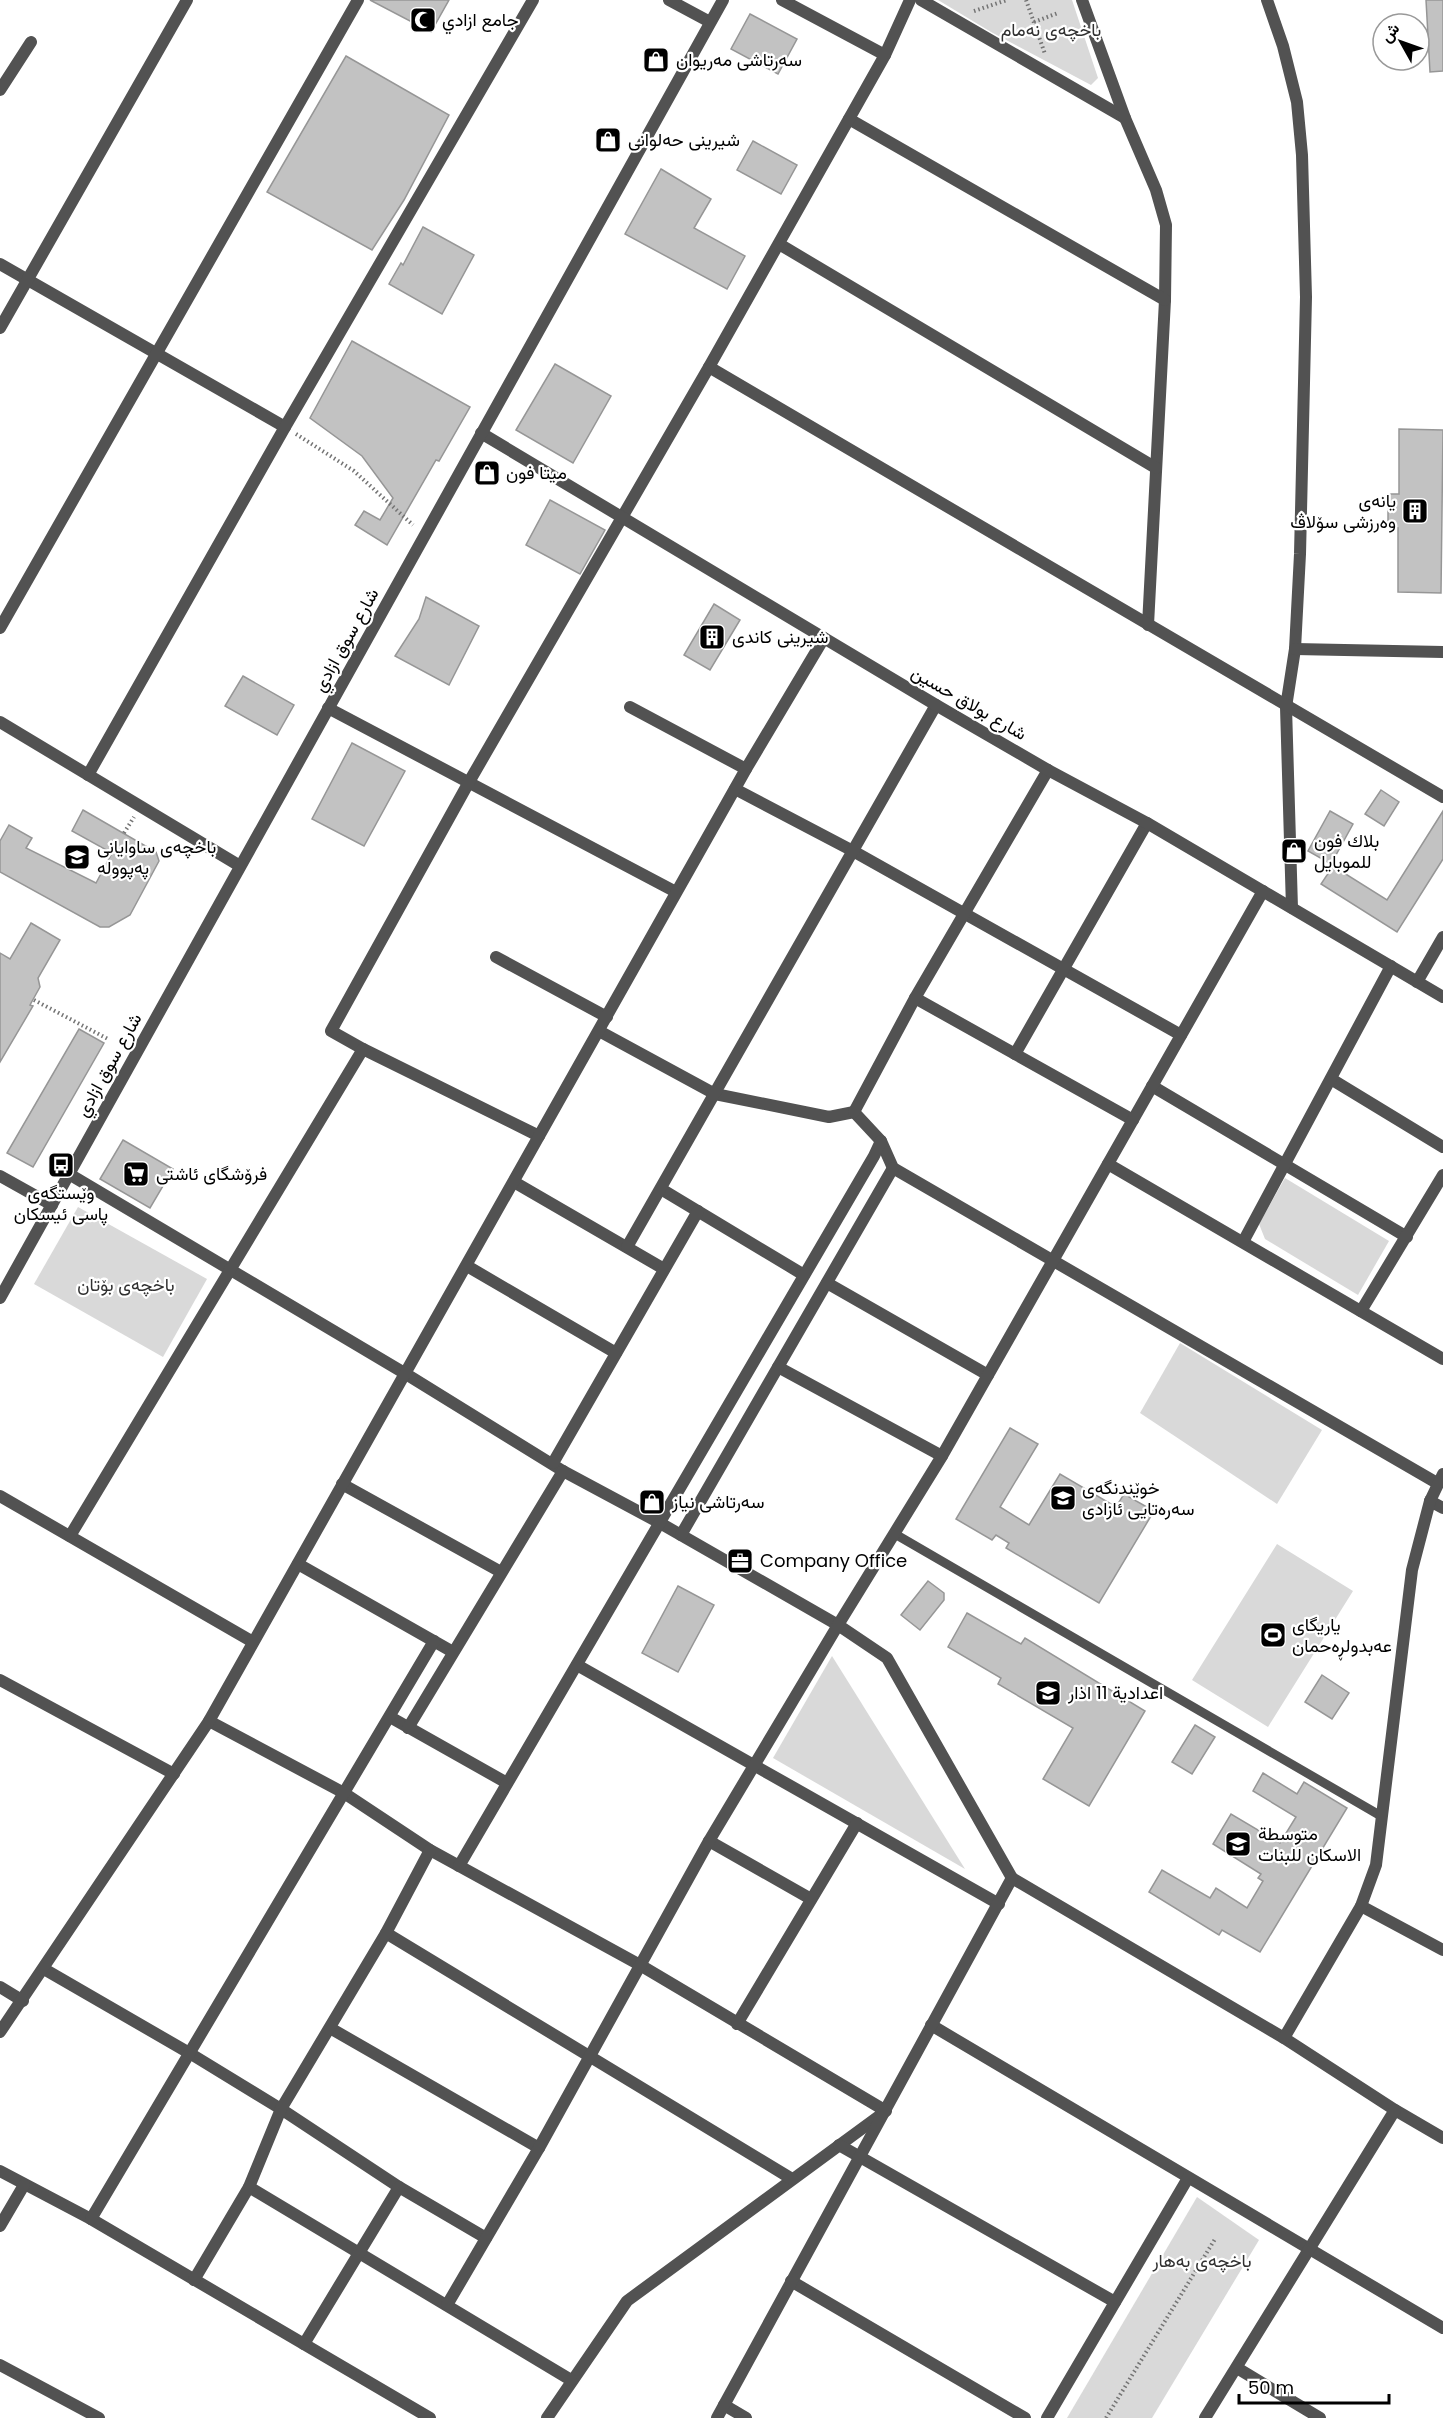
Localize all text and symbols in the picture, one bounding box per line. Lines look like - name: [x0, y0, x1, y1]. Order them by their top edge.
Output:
- mosque icon: جامع ازادي: [408, 5, 438, 35]
- place label: جامع ازادي: [442, 7, 519, 35]
- north arrow: [1371, 12, 1431, 72]
- park label: باخچەی نەمام: [1001, 17, 1101, 42]
- text: ش: [1375, 18, 1405, 47]
- shop icon: سەرتاشی مەریوان: [641, 45, 671, 75]
- place label: سەرتاشی مەریوان: [676, 47, 802, 72]
- shop icon: شیرینی حەلوانی: [593, 125, 623, 155]
- place label: شیرینی حەلوانی: [628, 127, 740, 152]
- shop icon: ميتا فون: [472, 458, 502, 488]
- place label: ميتا فون: [506, 460, 567, 485]
- place label: یانەی وەرزشی سۆلاڤ: [1290, 488, 1396, 534]
- building icon: یانەی وەرزشی سۆلاڤ: [1400, 496, 1430, 526]
- street label: شارع سوق ازادي: [307, 583, 387, 698]
- building icon: شیرینی کاندی: [697, 622, 727, 652]
- place label: شیرینی کاندی: [732, 624, 829, 649]
- street label: شارع بولاق حسين: [907, 659, 1031, 746]
- place label: بلاك فون للموبايل: [1314, 828, 1379, 874]
- place label: باخچەی ساوایانی پەپوولە: [97, 834, 216, 880]
- shop icon: بلاك فون للموبايل: [1279, 836, 1309, 866]
- school or university icon: باخچەی ساوایانی پەپوولە: [62, 842, 92, 872]
- street label: شارع سوق ازادي: [70, 1008, 150, 1123]
- bus stop icon: وێستگەی پاسی ئیسکان: [46, 1150, 76, 1180]
- supermarket icon: فرۆشگای ئاشتی: [121, 1159, 151, 1189]
- place label: فرۆشگای ئاشتی: [156, 1161, 267, 1186]
- place label: وێستگەی پاسی ئیسکان: [14, 1180, 108, 1226]
- park label: باخچەی بۆتان: [77, 1272, 175, 1297]
- place label: خوێندنگەی سەرەتایی ئازادی: [1082, 1475, 1195, 1521]
- school or university icon: خوێندنگەی سەرەتایی ئازادی: [1048, 1483, 1078, 1513]
- shop icon: سەرتاشی نیاز: [637, 1487, 667, 1517]
- place label: سەرتاشی نیاز: [671, 1489, 764, 1514]
- office icon: Company Office: [725, 1546, 755, 1576]
- place label: Company Office: [760, 1548, 907, 1573]
- place label: یاریگای عەبدولڕەحمان: [1292, 1612, 1392, 1661]
- sports icon: یاریگای عەبدولڕەحمان: [1258, 1620, 1288, 1650]
- school or university icon: اعدادية 11 اذار: [1033, 1678, 1063, 1708]
- place label: اعدادية 11 اذار: [1067, 1680, 1163, 1705]
- place label: متوسطة الاسكان للبنات: [1258, 1821, 1361, 1867]
- school or university icon: متوسطة الاسكان للبنات: [1223, 1829, 1253, 1859]
- park label: باخچەی بەهار: [1151, 2248, 1252, 2273]
- scale bar: [1239, 2367, 1389, 2405]
- text: 50 m: [1248, 2375, 1294, 2400]

